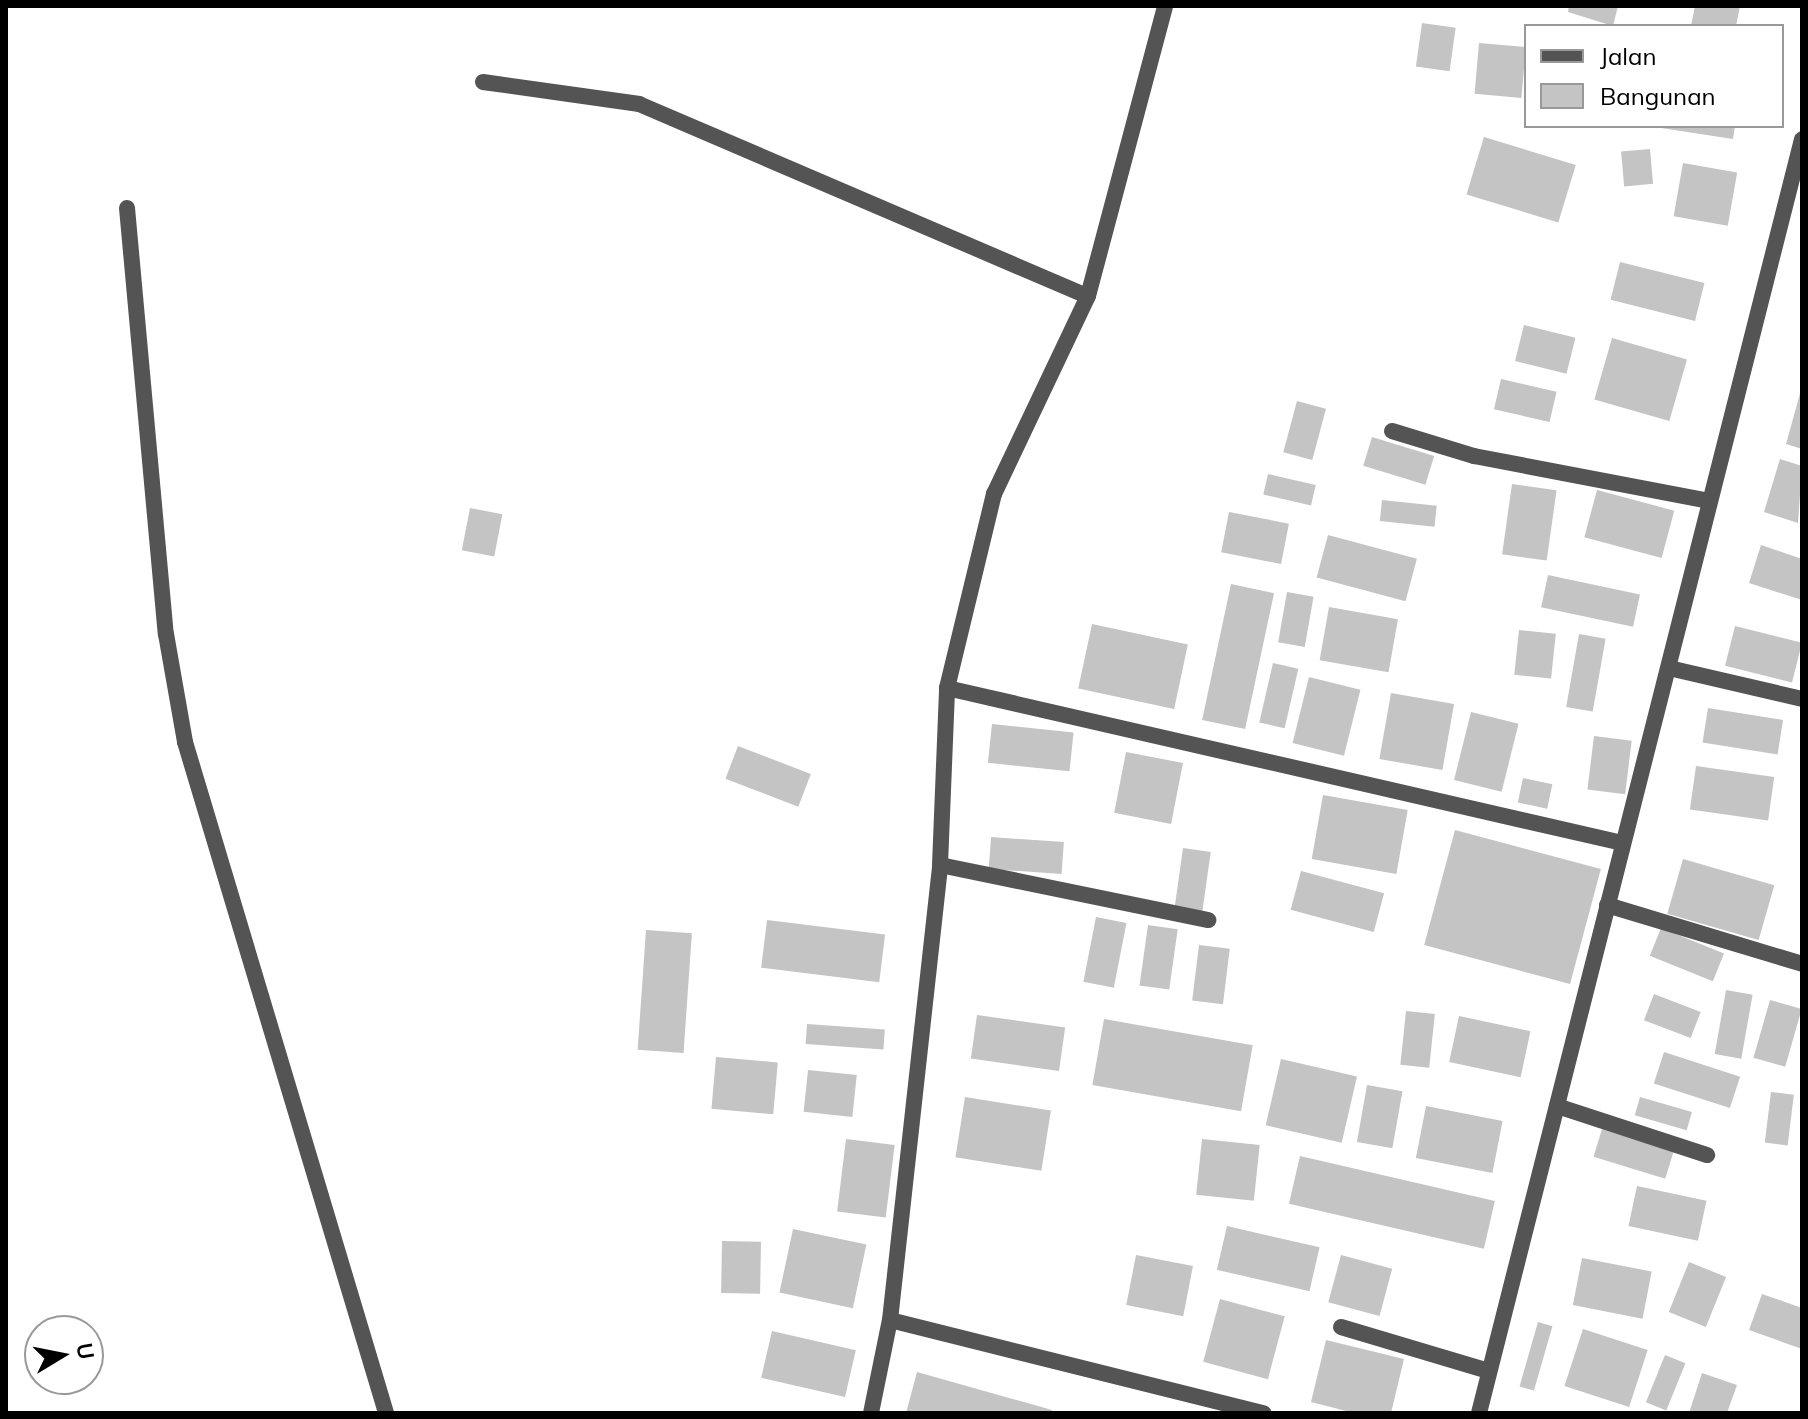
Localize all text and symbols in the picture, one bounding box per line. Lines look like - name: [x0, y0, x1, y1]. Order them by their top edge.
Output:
- legend: [1524, 24, 1784, 128]
- text: Jalan: [1600, 41, 1656, 71]
- text: Bangunan: [1600, 81, 1716, 111]
- north arrow: [24, 1315, 104, 1395]
- text: U: [70, 1341, 101, 1362]

